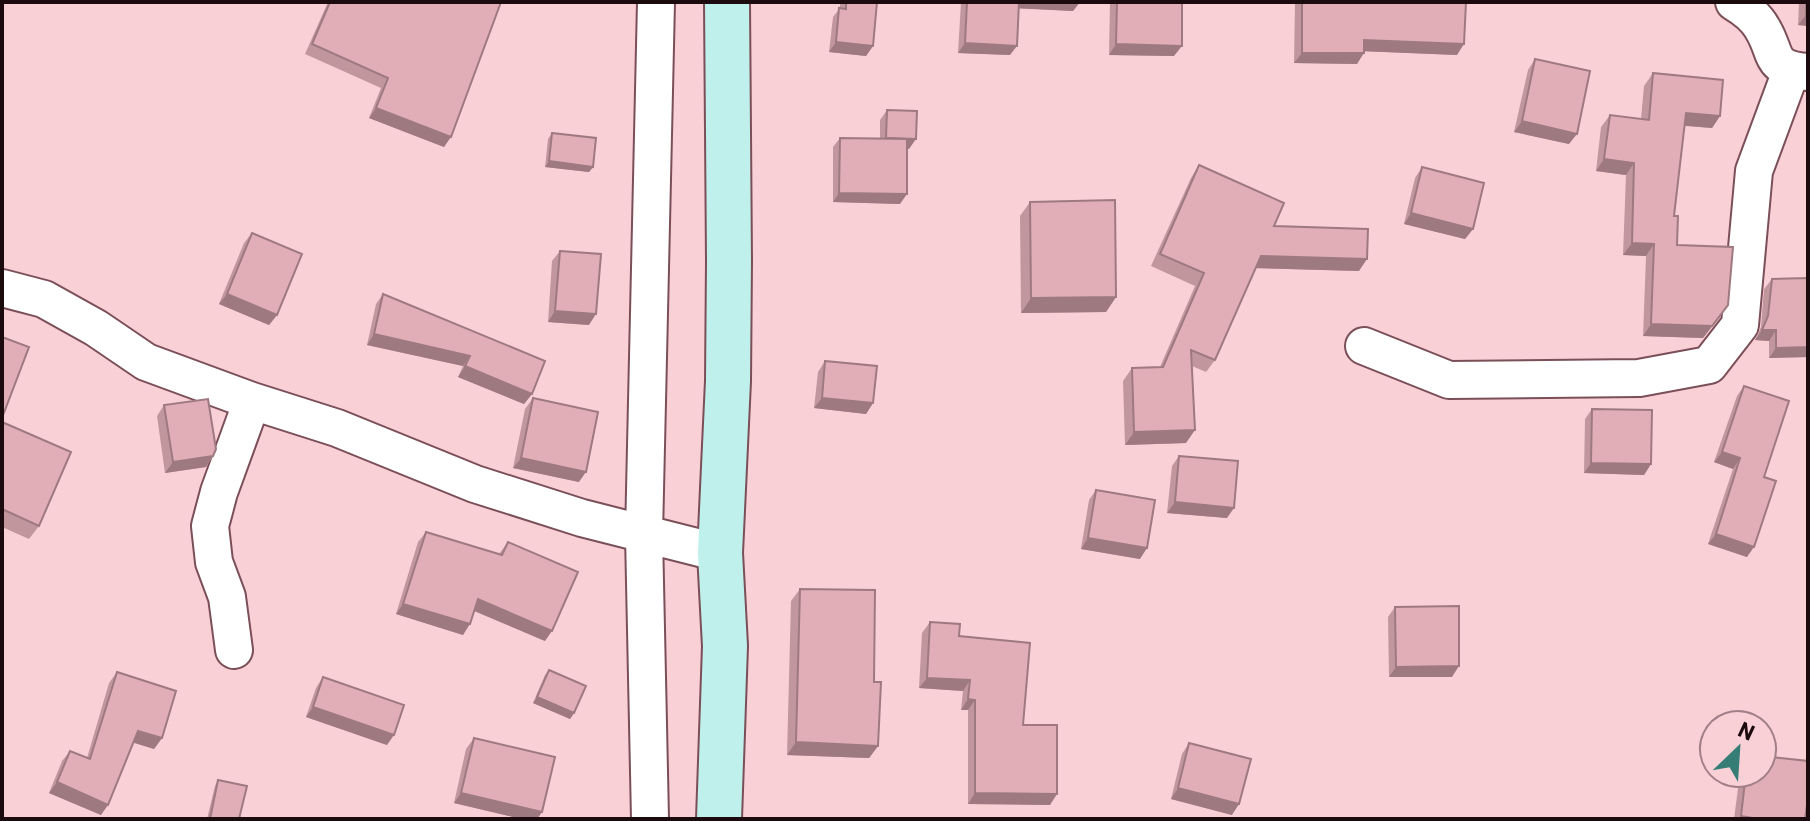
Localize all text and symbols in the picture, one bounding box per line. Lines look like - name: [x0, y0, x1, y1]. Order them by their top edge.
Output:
- north arrow: [1698, 709, 1778, 789]
- text: N: [1735, 715, 1759, 745]

